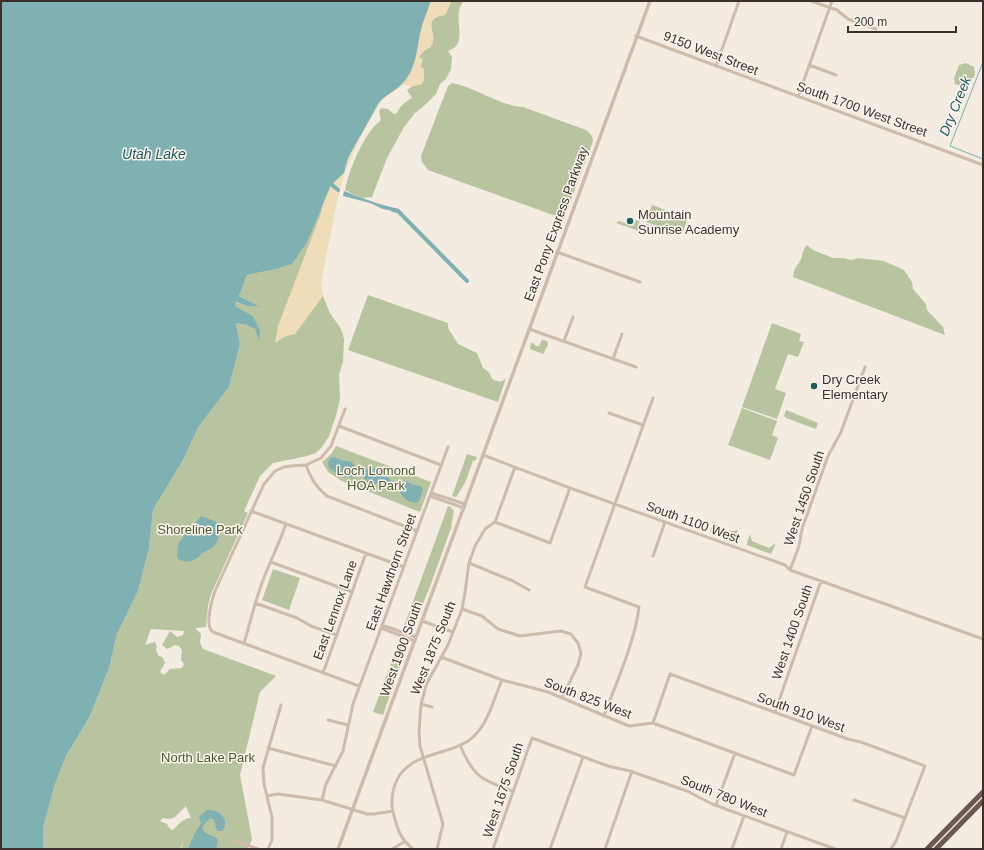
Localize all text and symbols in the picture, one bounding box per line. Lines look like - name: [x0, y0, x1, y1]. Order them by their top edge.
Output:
- scale bar: [848, 8, 956, 34]
- text: 200 m: [854, 15, 887, 29]
- street label: 9150 West Street: [662, 28, 761, 78]
- water label: Dry Creek: [936, 73, 975, 138]
- street label: South 1700 West Street: [795, 78, 930, 140]
- street label: East Pony Express Parkway: [521, 144, 591, 303]
- water label: Utah Lake: [122, 146, 186, 162]
- place label: Mountain Sunrise Academy: [638, 207, 740, 237]
- marker: Mountain Sunrise Academy: [625, 216, 635, 226]
- place label: Dry Creek Elementary: [822, 372, 888, 402]
- marker: Dry Creek Elementary: [809, 381, 819, 391]
- street label: West 1450 South: [781, 449, 827, 547]
- park label: Loch Lomond HOA Park: [337, 463, 415, 493]
- street label: South 1100 West: [644, 498, 742, 546]
- street label: East Hawthorn Street: [363, 511, 419, 633]
- park label: Shoreline Park: [157, 522, 243, 537]
- street label: East Lennox Lane: [310, 558, 360, 662]
- street label: West 1400 South: [769, 583, 815, 681]
- street label: West 1875 South: [407, 599, 459, 697]
- street label: West 1900 South: [377, 600, 425, 698]
- street label: South 825 West: [542, 674, 634, 722]
- street label: South 910 West: [755, 689, 847, 735]
- street label: West 1675 South: [480, 741, 526, 839]
- park label: North Lake Park: [161, 750, 255, 765]
- street label: South 780 West: [678, 772, 770, 820]

